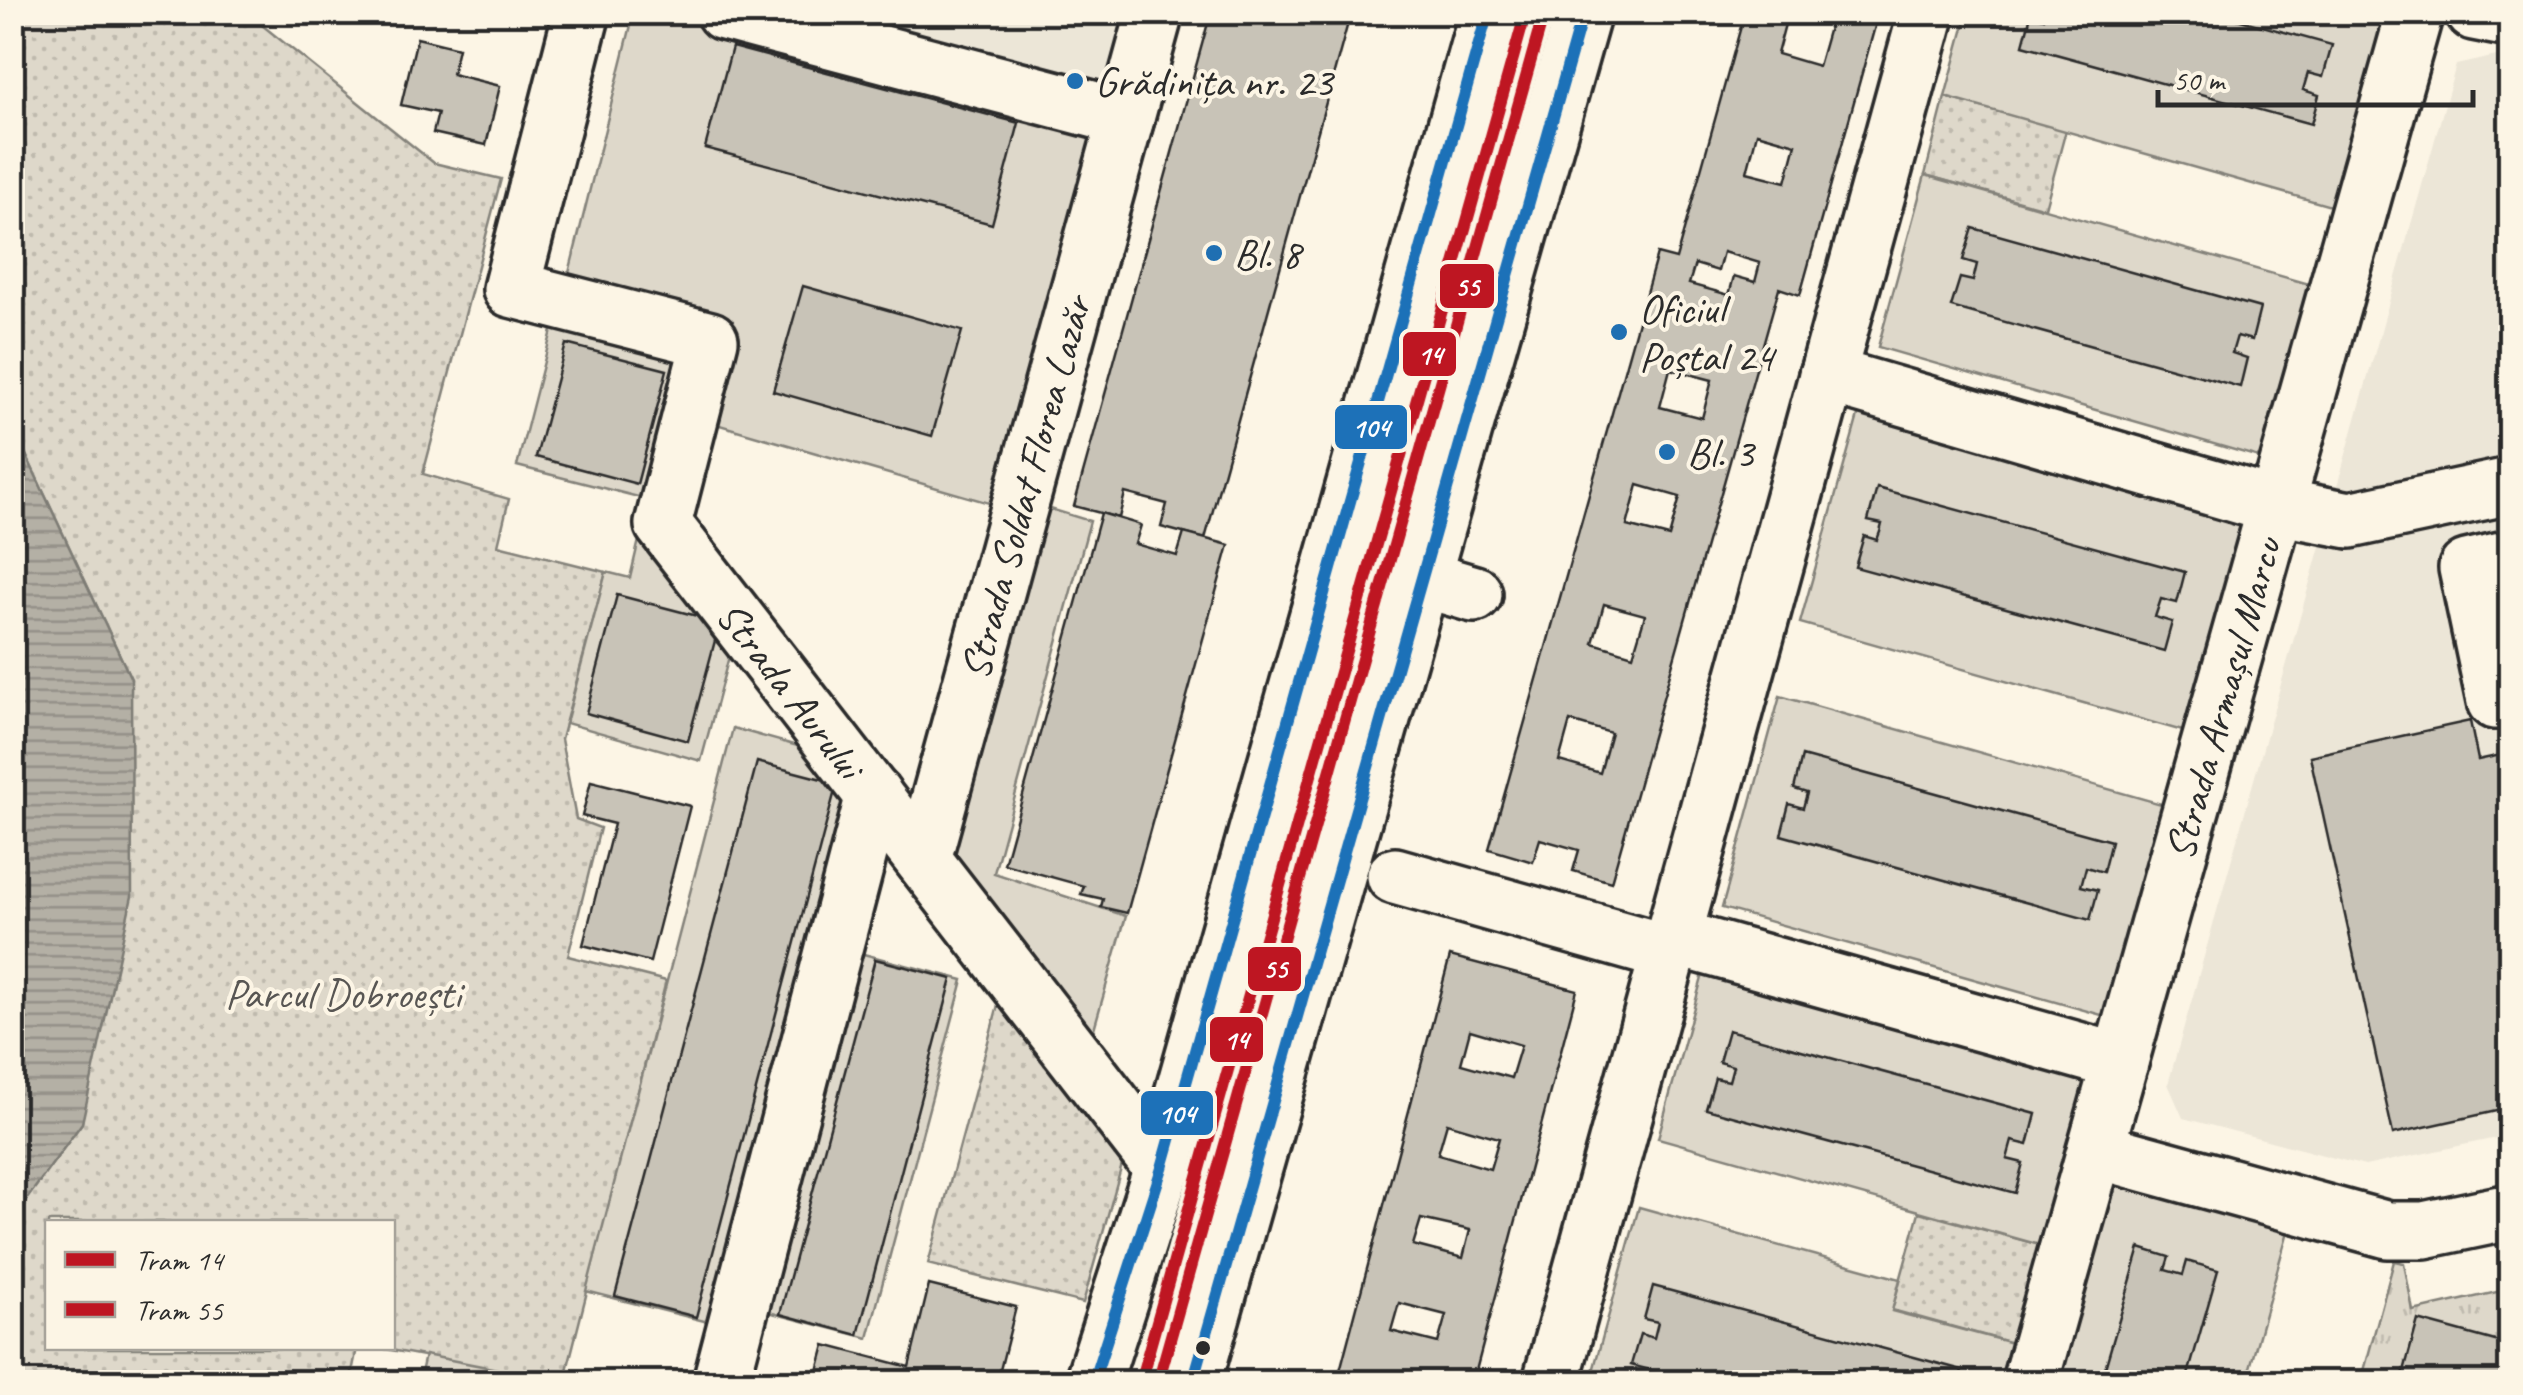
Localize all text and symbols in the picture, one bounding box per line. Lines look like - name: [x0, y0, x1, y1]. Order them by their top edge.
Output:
- scale bar: [2158, 45, 2473, 107]
- place label: Grădinița nr. 23: [1095, 56, 1336, 109]
- text: 50 m: [2173, 61, 2226, 99]
- marker: Grădinița nr. 23: [1064, 70, 1086, 92]
- place label: Bl. 8: [1234, 228, 1305, 281]
- marker: Bl. 8: [1203, 242, 1225, 264]
- line badge: 55: [1438, 262, 1496, 310]
- text: 55: [1455, 269, 1482, 304]
- place label: Oficiul Poștal 24: [1639, 283, 1778, 384]
- street label: Strada Soldat Florea Lazăr: [949, 287, 1105, 685]
- marker: Oficiul Poștal 24: [1608, 321, 1630, 343]
- line badge: 14: [1401, 330, 1458, 378]
- text: 14: [1417, 337, 1446, 372]
- line badge: 104: [1333, 403, 1409, 451]
- text: 104: [1352, 410, 1393, 445]
- place label: Bl. 3: [1687, 427, 1757, 480]
- marker: Bl. 3: [1656, 441, 1678, 463]
- street label: Strada Armașul Marcu: [2153, 530, 2295, 866]
- street label: Strada Aurului: [704, 591, 878, 793]
- line badge: 55: [1246, 945, 1303, 993]
- text: 55: [1263, 951, 1290, 986]
- park label: Parcul Dobroești: [225, 968, 466, 1021]
- line badge: 14: [1208, 1015, 1265, 1064]
- text: 14: [1223, 1022, 1252, 1057]
- line badge: 104: [1139, 1089, 1215, 1137]
- text: 104: [1158, 1096, 1199, 1131]
- legend: [45, 1220, 395, 1350]
- text: Tram 14: [135, 1241, 225, 1279]
- text: Tram 55: [135, 1291, 224, 1329]
- unlabelled marker: [1193, 1338, 1213, 1358]

